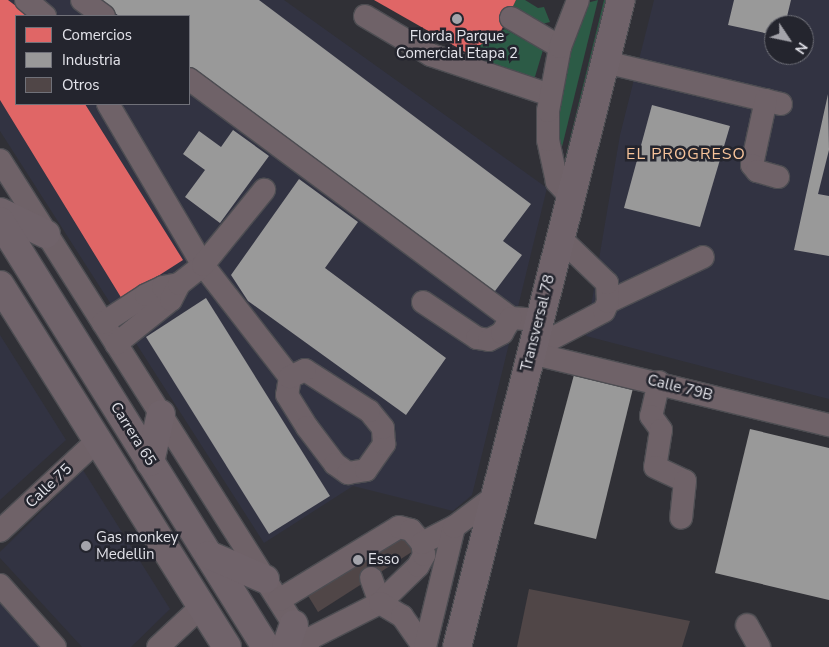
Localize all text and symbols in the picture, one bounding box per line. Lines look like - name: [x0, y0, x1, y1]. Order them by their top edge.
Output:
- marker: Florda Parque Comercial Etapa 2: [451, 13, 463, 25]
- legend: [15, 15, 190, 105]
- north arrow: [764, 15, 814, 65]
- text: Comercios: [62, 25, 132, 45]
- place label: Florda Parque Comercial Etapa 2: [396, 27, 518, 62]
- text: N: [790, 38, 812, 58]
- text: Industria: [62, 50, 121, 70]
- text: Otros: [62, 75, 100, 95]
- district label: EL PROGRESO: [625, 144, 747, 164]
- street label: Transversal 78: [517, 273, 559, 373]
- street label: Calle 79B: [646, 371, 714, 405]
- street label: Carrera 65: [106, 399, 160, 469]
- street label: Calle 75: [22, 460, 76, 512]
- place label: Gas monkey Medellin: [96, 528, 179, 563]
- marker: Gas monkey Medellin: [80, 540, 92, 552]
- place label: Esso: [368, 551, 399, 569]
- marker: Esso: [352, 554, 364, 566]

